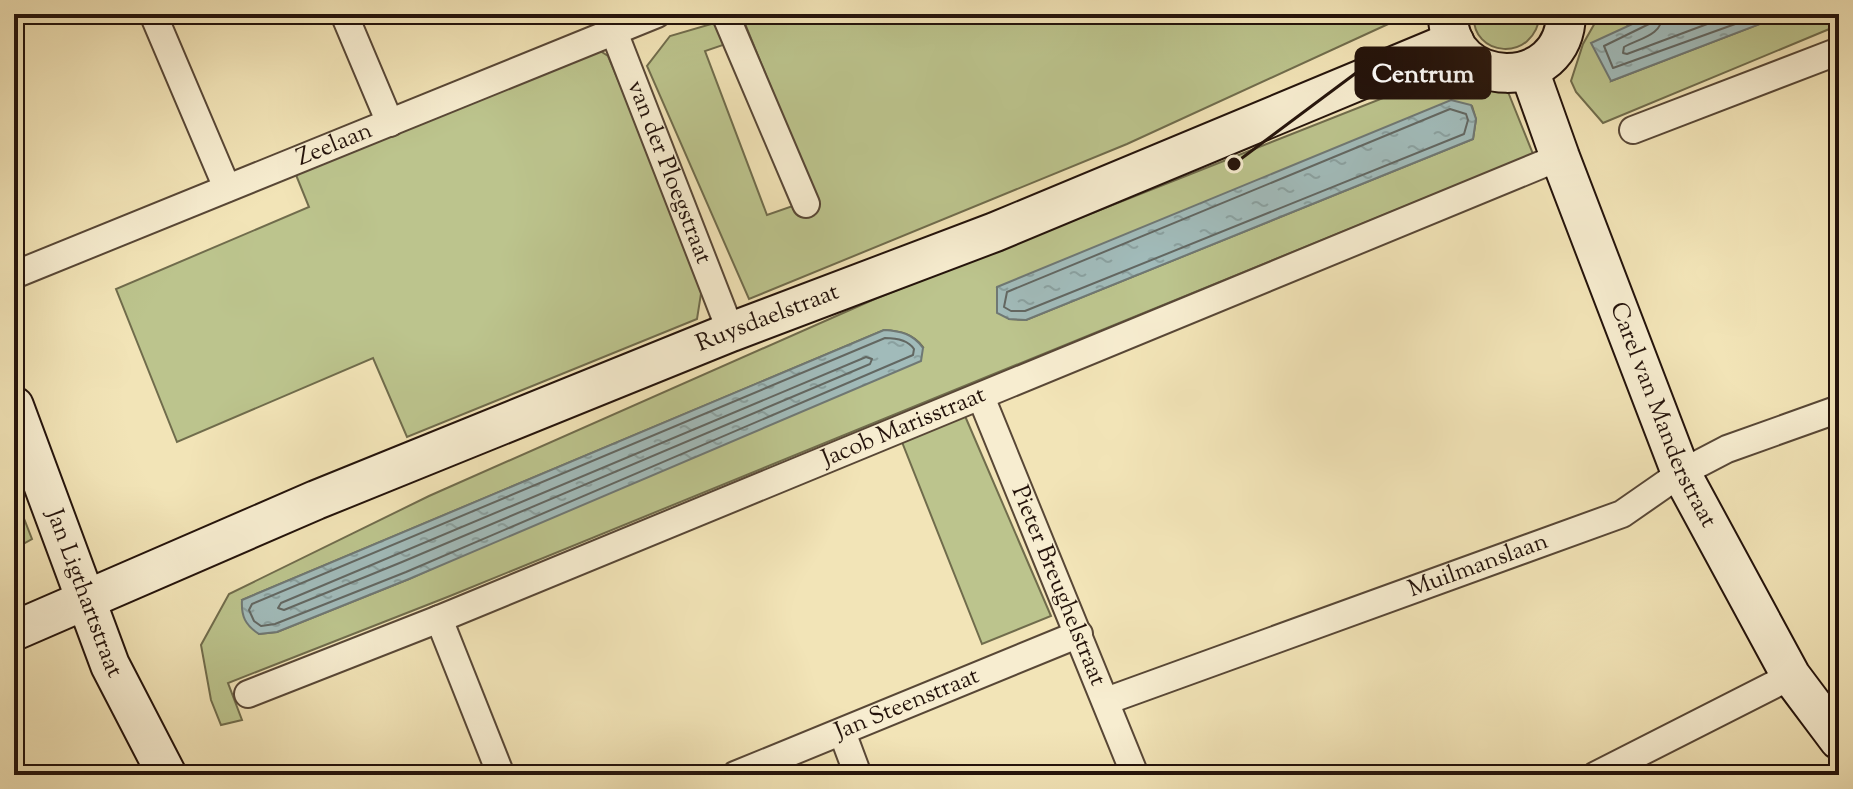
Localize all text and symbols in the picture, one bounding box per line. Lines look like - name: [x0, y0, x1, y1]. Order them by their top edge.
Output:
- callout: Centrum: [1356, 48, 1490, 98]
- text: Centrum: [1372, 57, 1475, 94]
- street label: van der Ploegstraat: [618, 76, 720, 269]
- street label: Zeelaan: [292, 114, 378, 175]
- street label: Ruysdaelstraat: [691, 276, 844, 361]
- street label: Carel van Manderstraat: [1600, 297, 1725, 534]
- street label: Jacob Marisstraat: [815, 378, 991, 477]
- street label: Pieter Breughelstraat: [1002, 481, 1114, 691]
- street label: Jan Ligthartstraat: [36, 503, 131, 684]
- street label: Muilmanslaan: [1404, 525, 1553, 607]
- street label: Jan Steenstraat: [828, 660, 984, 750]

